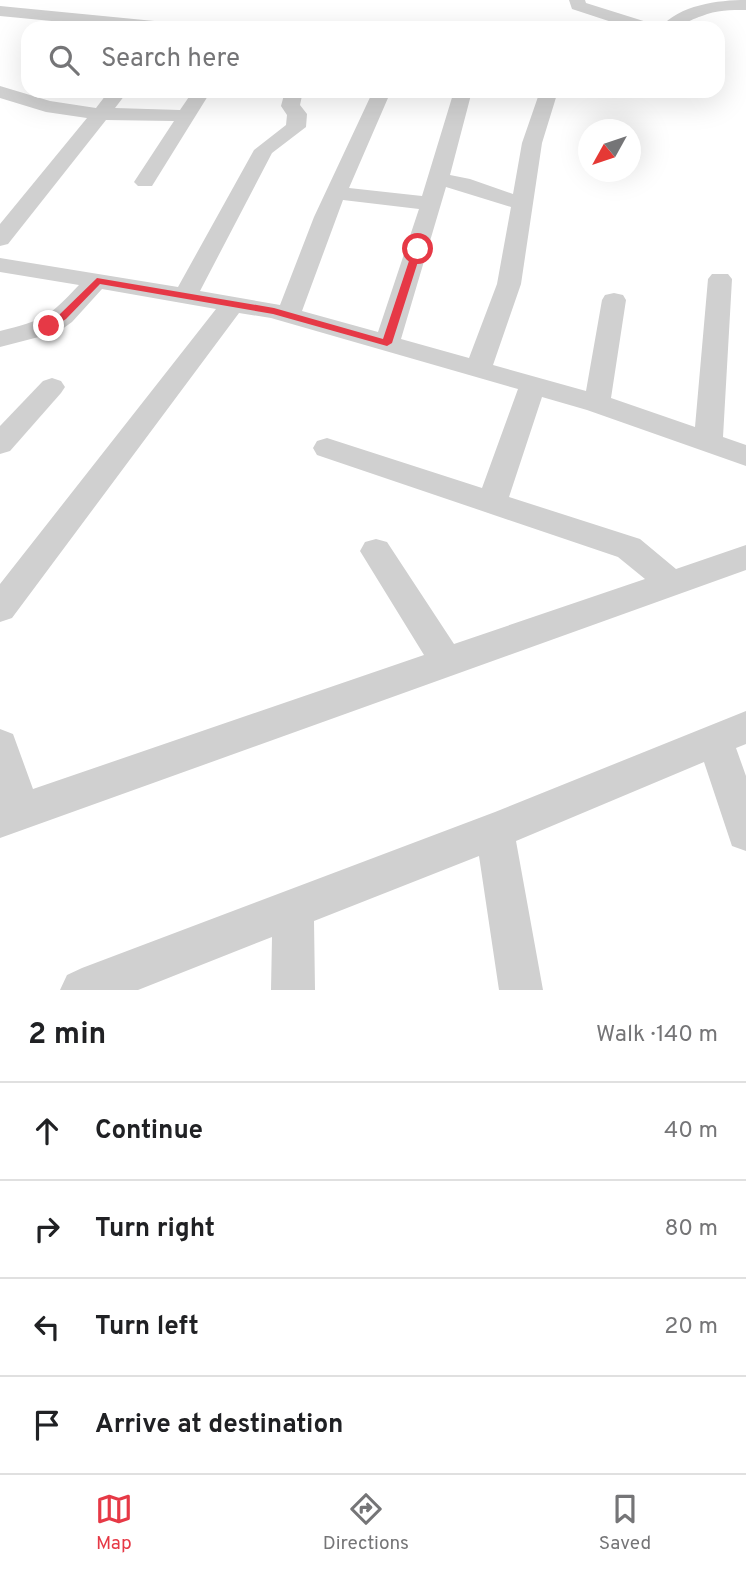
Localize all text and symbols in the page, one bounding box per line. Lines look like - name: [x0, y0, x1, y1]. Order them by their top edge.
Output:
- search box: [21, 21, 725, 98]
- icon: search: [45, 41, 83, 79]
- text: Search here: [101, 43, 240, 76]
- north arrow: [578, 119, 641, 182]
- route start: [402, 233, 433, 264]
- route end: [33, 310, 64, 341]
- text: 2 min: [28, 1017, 106, 1054]
- text: Walk · 140 m: [596, 1021, 718, 1050]
- icon: ahead: [28, 1112, 66, 1150]
- text: Continue: [95, 1115, 203, 1148]
- text: 40 m: [664, 1117, 718, 1146]
- icon: right: [28, 1210, 66, 1248]
- text: Turn right: [95, 1213, 215, 1246]
- text: 80 m: [665, 1215, 718, 1244]
- icon: left: [28, 1308, 66, 1346]
- text: Turn left: [95, 1311, 199, 1344]
- text: 20 m: [664, 1313, 718, 1342]
- icon: arrive: [28, 1406, 66, 1444]
- text: Arrive at destination: [95, 1409, 343, 1442]
- tab: Map: [95, 1490, 133, 1556]
- tab: Directions: [323, 1490, 409, 1556]
- tab: Saved: [599, 1490, 651, 1556]

